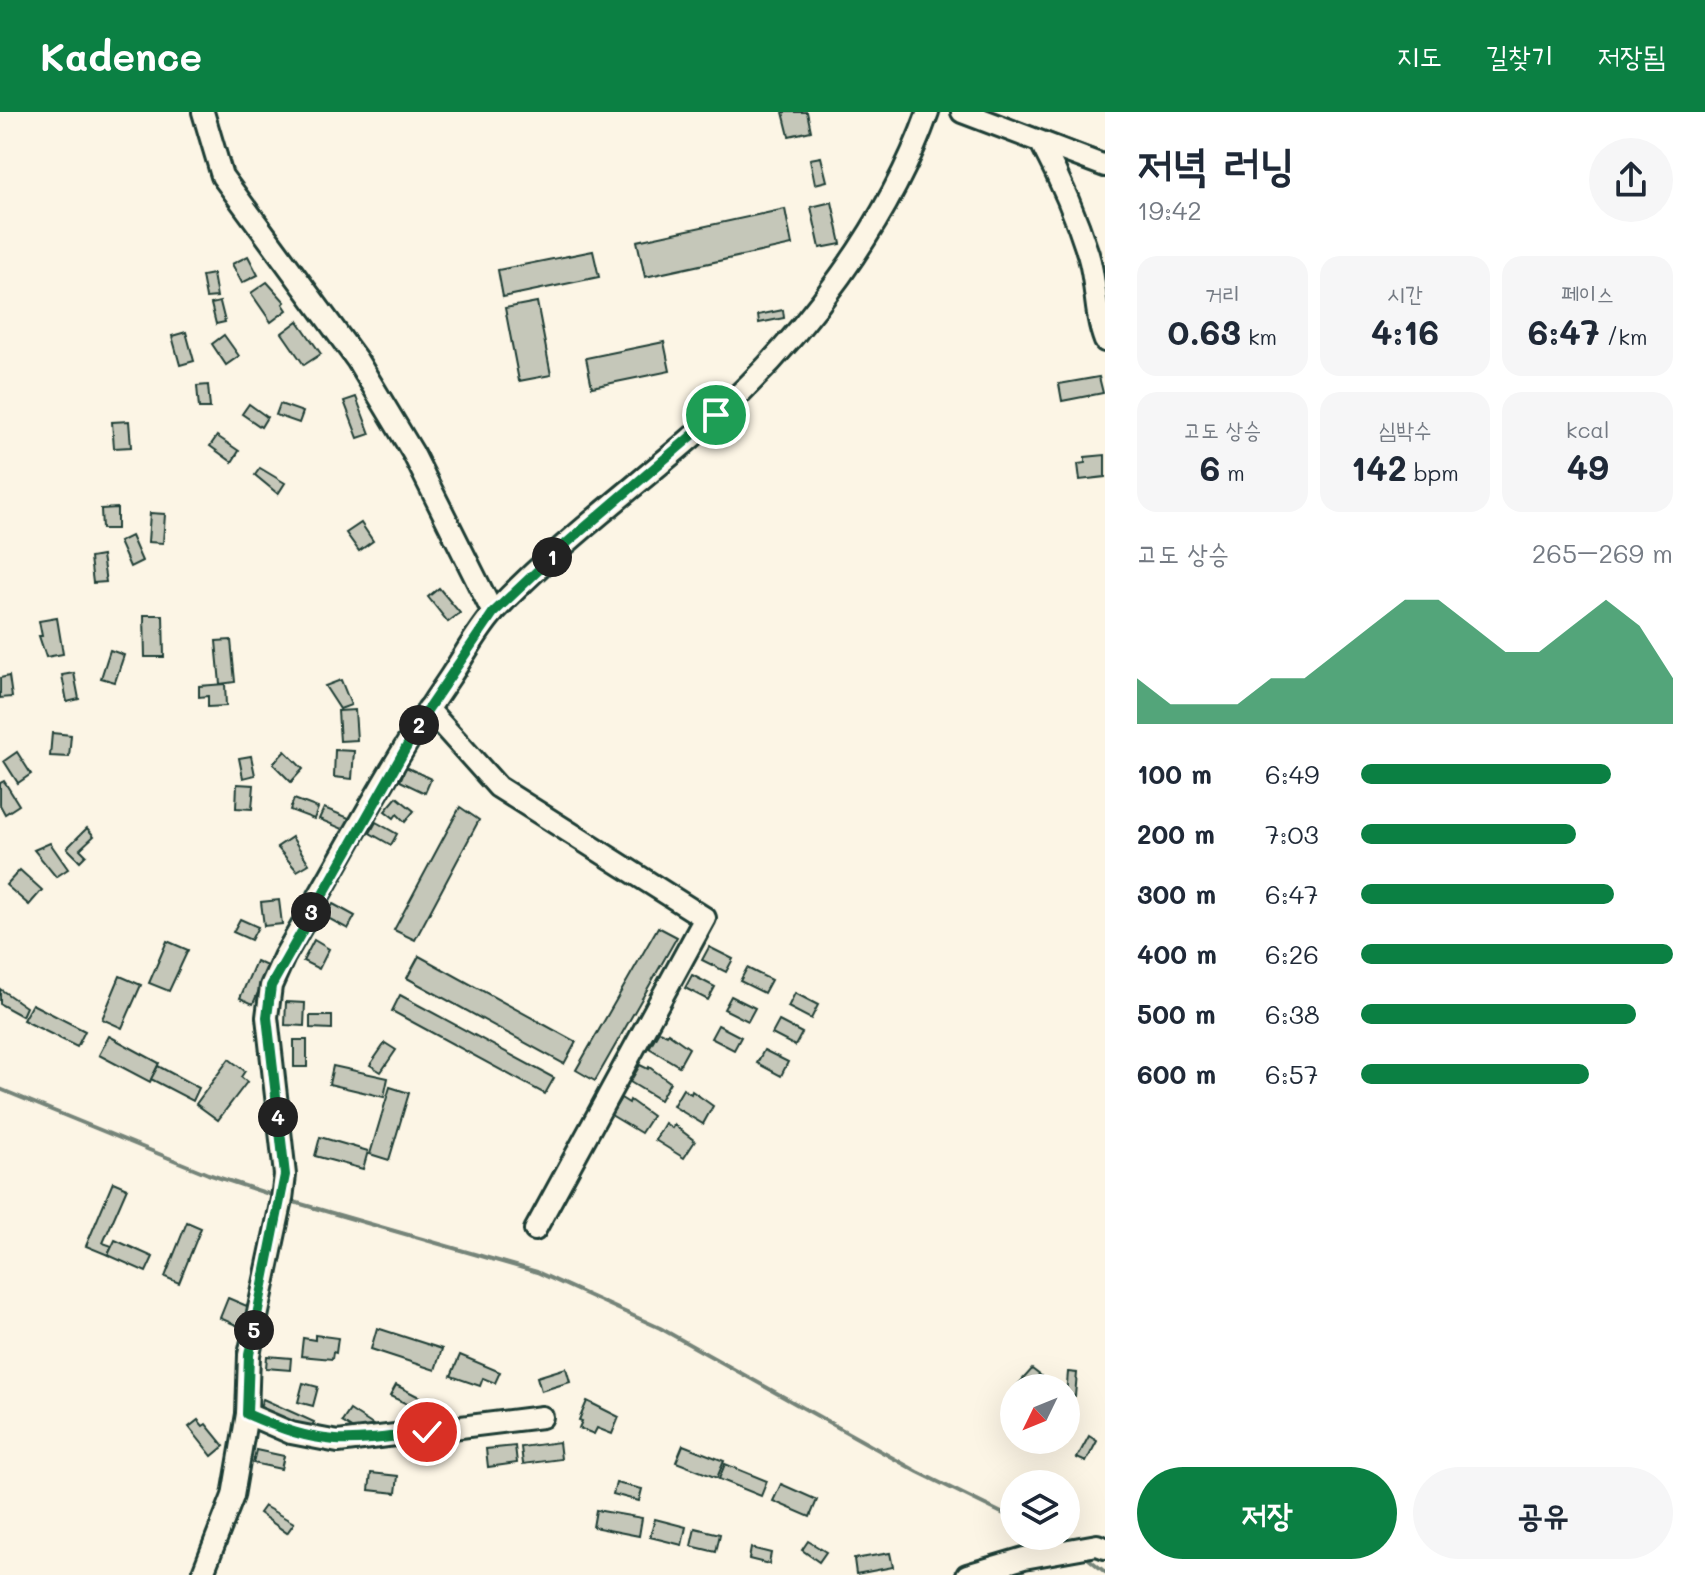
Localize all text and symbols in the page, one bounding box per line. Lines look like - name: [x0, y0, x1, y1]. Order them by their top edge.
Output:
- text: Kadence: [40, 31, 202, 81]
- text: 지도: [1397, 37, 1442, 73]
- text: 길찾기: [1486, 37, 1553, 73]
- text: 저장됨: [1597, 37, 1665, 73]
- text: 저녁 러닝: [1137, 134, 1294, 191]
- button: share: [1589, 138, 1673, 222]
- text: 19:42: [1137, 193, 1202, 227]
- text: 거리: [1205, 279, 1240, 308]
- text: 시간: [1387, 279, 1423, 308]
- text: 페이스: [1561, 279, 1614, 308]
- text: 0.63: [1168, 309, 1241, 354]
- text: 4:16: [1371, 309, 1439, 354]
- text: 6:47: [1528, 309, 1600, 354]
- text: km: [1241, 322, 1277, 351]
- text: /km: [1600, 322, 1647, 351]
- pin: [682, 381, 750, 449]
- icon: arrive: [694, 393, 738, 437]
- text: 고도 상승: [1183, 415, 1261, 444]
- text: 심박수: [1378, 415, 1432, 444]
- text: kcal: [1566, 415, 1610, 444]
- text: 49: [1567, 444, 1609, 489]
- text: 6: [1200, 445, 1220, 490]
- text: 142: [1351, 445, 1407, 490]
- text: m: [1220, 458, 1245, 487]
- text: bpm: [1407, 458, 1459, 487]
- text: 고도 상승: [1137, 536, 1229, 570]
- text: 265–269 m: [1532, 536, 1673, 570]
- pin: 1: [532, 537, 572, 577]
- text: 1: [547, 542, 557, 571]
- pin: 2: [399, 705, 439, 745]
- text: 2: [413, 710, 425, 739]
- text: 100 m: [1137, 757, 1212, 791]
- text: 6:49: [1265, 757, 1319, 791]
- text: 200 m: [1137, 817, 1215, 851]
- text: 7:03: [1265, 817, 1319, 851]
- text: 300 m: [1137, 877, 1216, 911]
- text: 6:47: [1265, 877, 1318, 911]
- pin: 3: [291, 892, 331, 932]
- text: 3: [304, 897, 318, 926]
- text: 400 m: [1137, 937, 1217, 971]
- text: 6:26: [1265, 937, 1319, 971]
- text: 500 m: [1137, 997, 1216, 1031]
- text: 6:38: [1265, 997, 1320, 1031]
- text: 600 m: [1137, 1057, 1216, 1091]
- text: 6:57: [1265, 1057, 1318, 1091]
- pin: 4: [258, 1097, 298, 1137]
- text: 4: [271, 1102, 285, 1131]
- pin: 5: [234, 1310, 274, 1350]
- text: 5: [248, 1315, 260, 1344]
- north arrow: [1000, 1374, 1080, 1454]
- map controls: [1000, 1374, 1080, 1550]
- pin: [393, 1398, 461, 1466]
- icon: check: [405, 1410, 449, 1454]
- button: 저장: [1137, 1467, 1397, 1559]
- button: 공유: [1413, 1467, 1673, 1559]
- button: layers: [1000, 1470, 1080, 1550]

